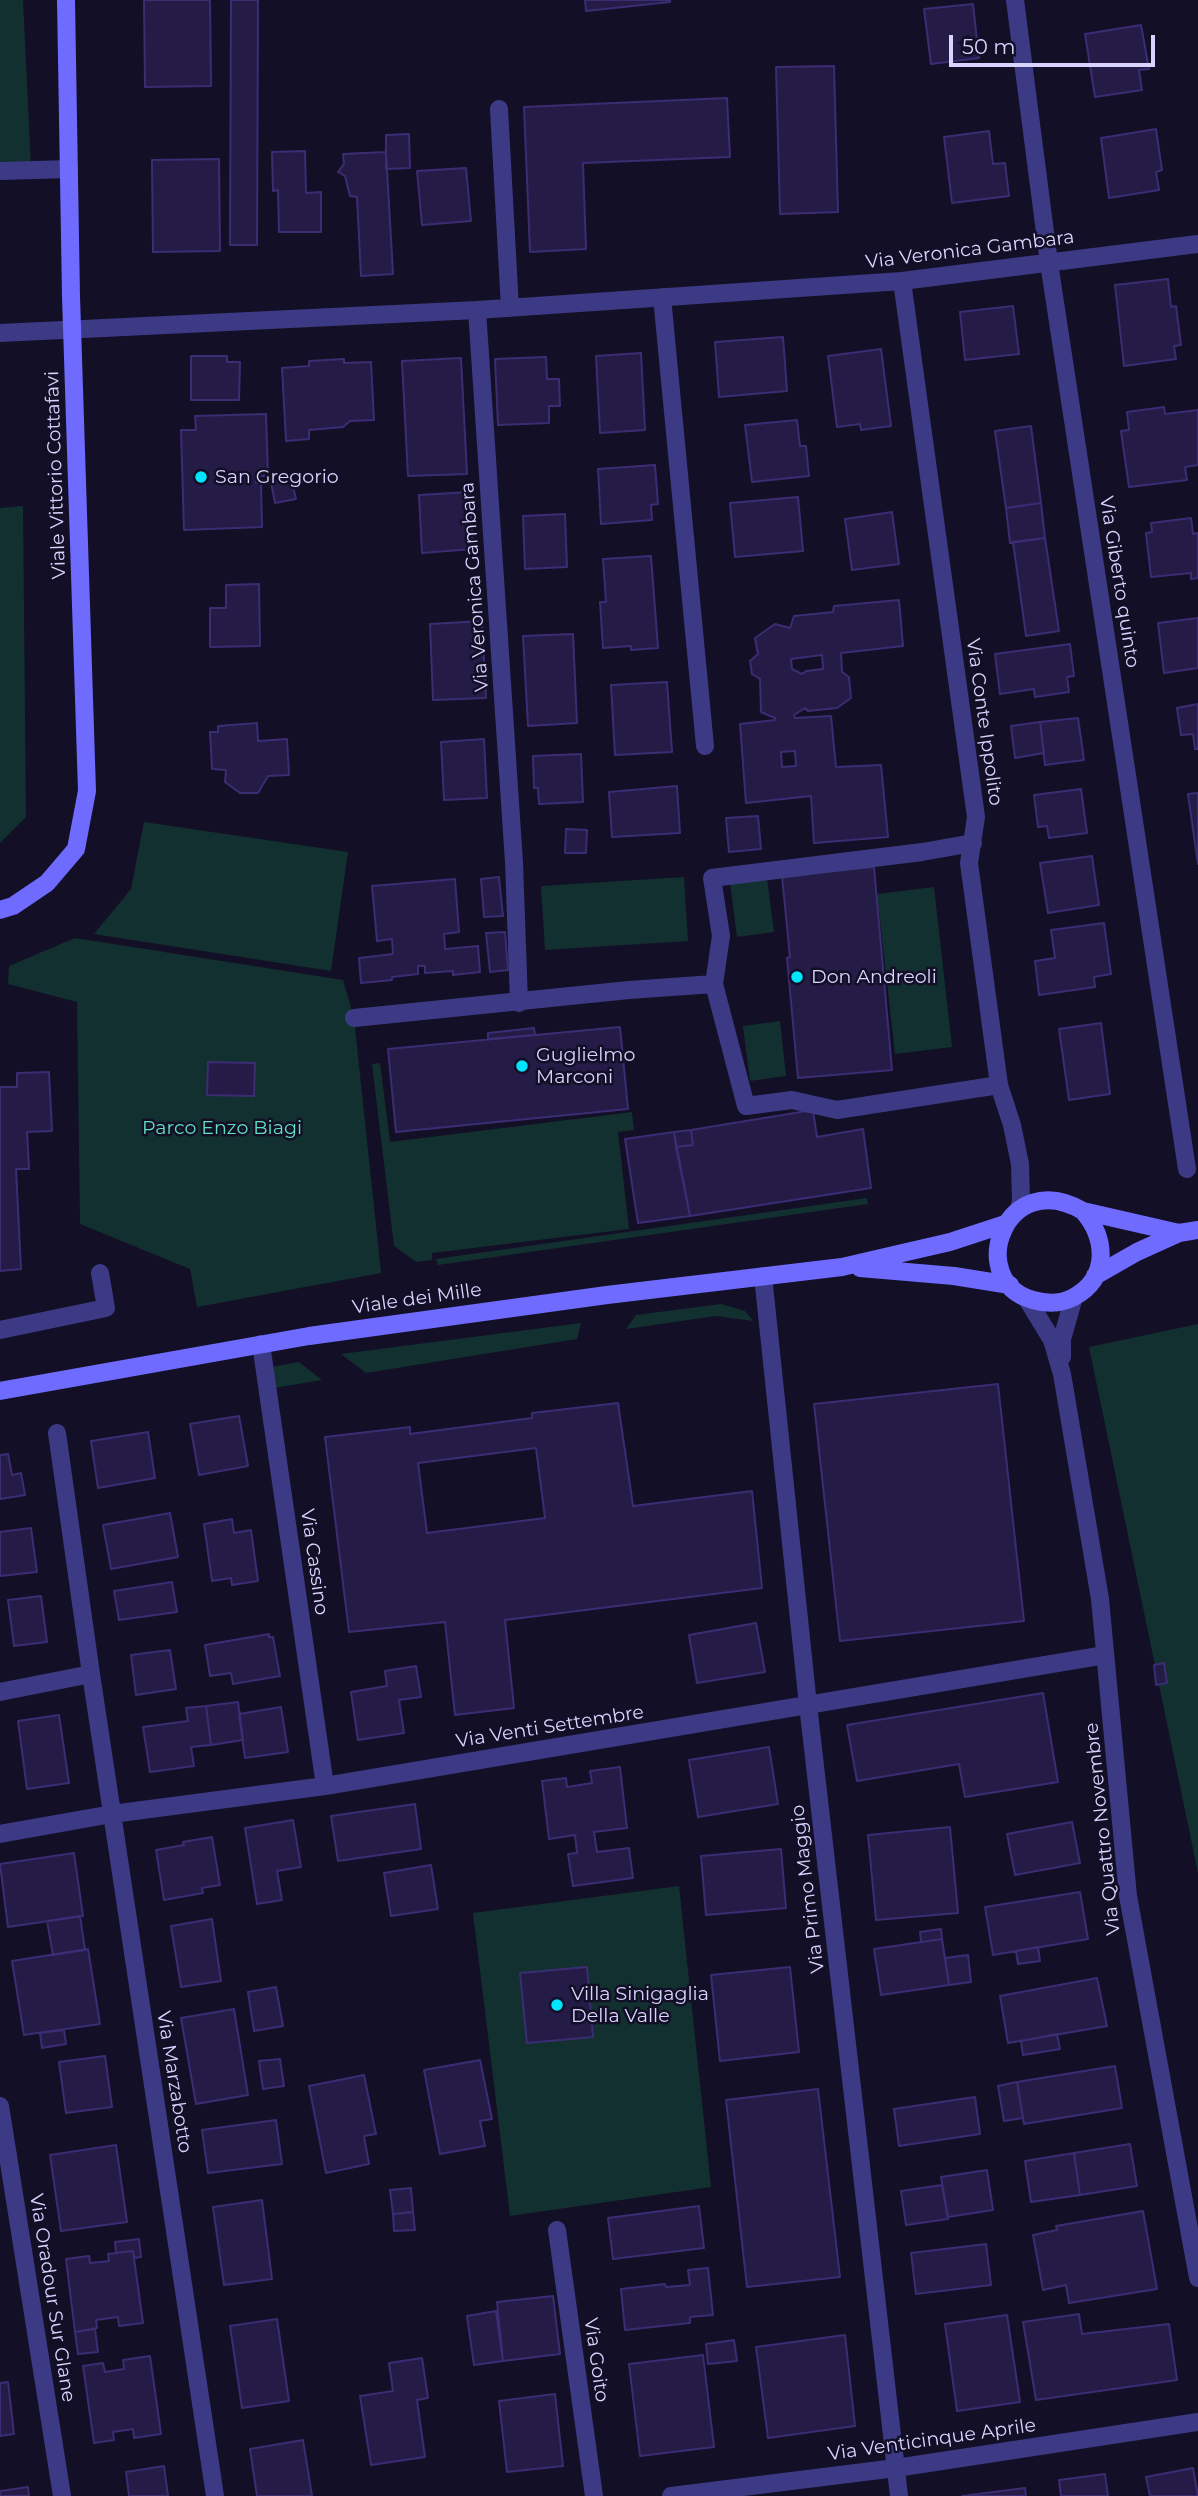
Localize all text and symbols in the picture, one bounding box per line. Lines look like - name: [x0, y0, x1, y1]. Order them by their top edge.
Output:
- scale bar: [953, 21, 1160, 65]
- text: 50 m: [962, 34, 1016, 59]
- street label: Via Veronica Gambara: [864, 226, 1076, 274]
- street label: Viale Vittorio Cottafavi: [41, 370, 71, 580]
- place label: San Gregorio: [215, 466, 339, 488]
- marker: San Gregorio: [193, 469, 209, 485]
- street label: Via Veronica Gambara: [456, 481, 494, 693]
- street label: Via Giberto quinto: [1094, 495, 1144, 669]
- street label: Via Conte Ippolito: [961, 637, 1007, 807]
- place label: Don Andreoli: [811, 966, 937, 988]
- marker: Don Andreoli: [789, 969, 805, 985]
- place label: Guglielmo Marconi: [536, 1044, 635, 1088]
- marker: Guglielmo Marconi: [514, 1058, 530, 1074]
- park label: Parco Enzo Biagi: [142, 1117, 302, 1139]
- street label: Viale dei Mille: [351, 1279, 483, 1319]
- street label: Via Cassino: [295, 1507, 333, 1617]
- street label: Via Venti Settembre: [454, 1701, 646, 1753]
- street label: Via Quattro Novembre: [1080, 1721, 1126, 1937]
- street label: Via Primo Maggio: [786, 1804, 830, 1974]
- place label: Villa Sinigaglia Della Valle: [571, 1983, 709, 2027]
- marker: Villa Sinigaglia Della Valle: [549, 1997, 565, 2013]
- street label: Via Marzabotto: [152, 2009, 196, 2155]
- street label: Via Oradour Sur Glane: [24, 2192, 80, 2404]
- street label: Via Goito: [579, 2316, 613, 2404]
- street label: Via Venticinque Aprile: [826, 2414, 1038, 2466]

